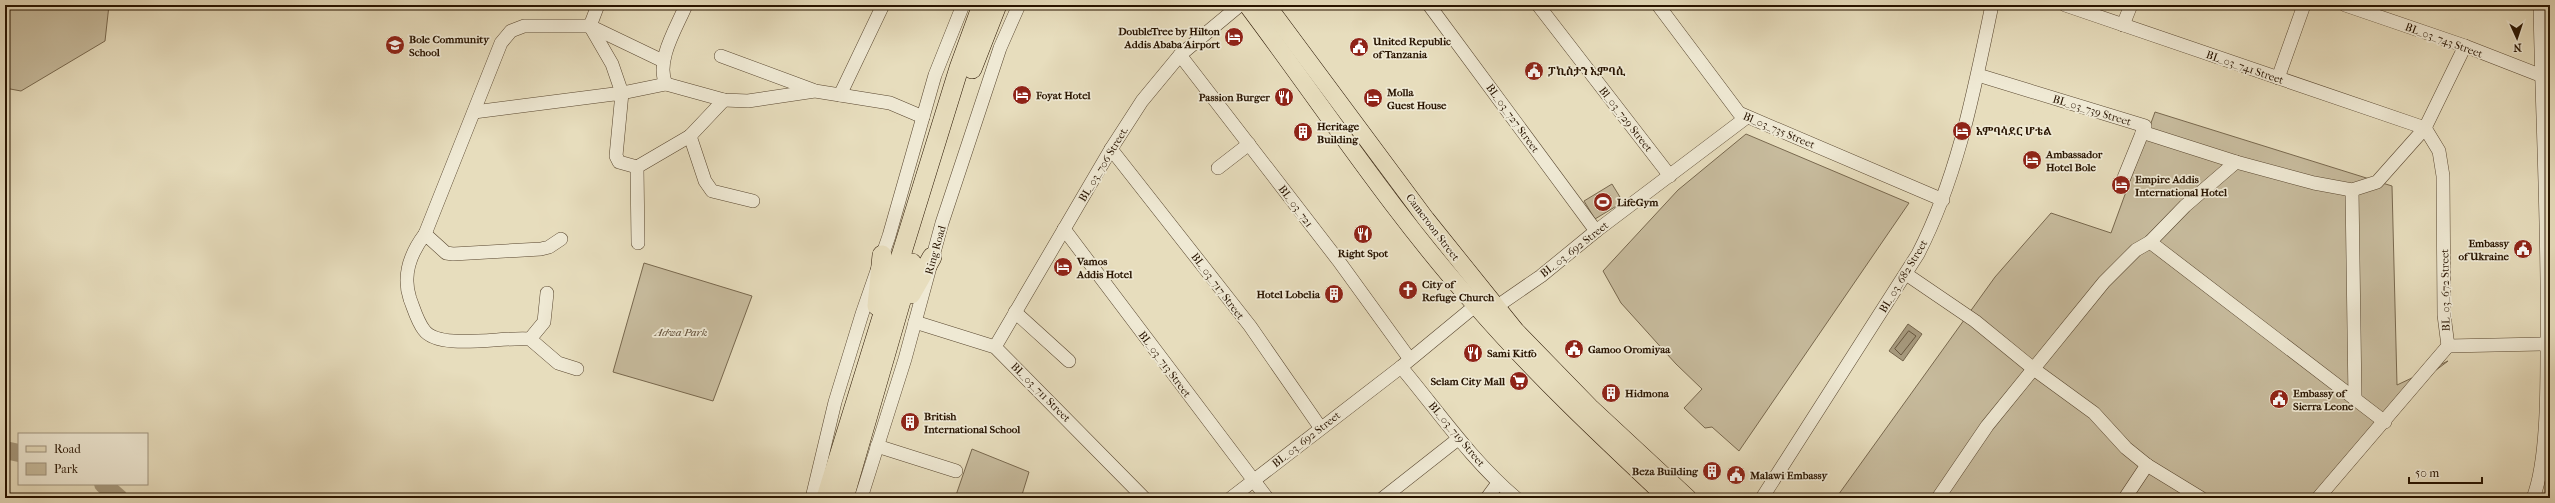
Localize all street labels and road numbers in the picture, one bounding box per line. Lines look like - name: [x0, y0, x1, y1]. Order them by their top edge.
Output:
- street label: BL_03_743 Street: [2403, 20, 2484, 61]
- street label: BL_03_741 Street: [2204, 48, 2285, 87]
- street label: BL_03_727 Street: [1483, 81, 1542, 155]
- street label: Bl_03_729 Street: [1596, 84, 1655, 154]
- street label: BL_03_739 Street: [2051, 92, 2133, 129]
- street label: Bl_03_735 Street: [1741, 109, 1817, 151]
- street label: BL_03_706 Street.: [1076, 124, 1131, 204]
- street label: BL_03_721: [1276, 183, 1316, 230]
- street label: Cameroon Street: [1403, 191, 1462, 263]
- street label: BL_03_692 Street: [1538, 219, 1611, 280]
- street label: Ring Road: [922, 223, 949, 276]
- street label: BL_03_682 Street: [1877, 237, 1930, 315]
- street label: BL_03_672 Street: [2438, 249, 2453, 331]
- street label: BL_03_717 Street: [1188, 250, 1247, 322]
- street label: BL_03_713 Street: [1136, 329, 1194, 400]
- street label: BL_03_711 Street: [1008, 360, 1073, 425]
- street label: BL_03_719 Street: [1426, 399, 1488, 469]
- street label: BL_03_692 Street: [1270, 409, 1343, 470]

